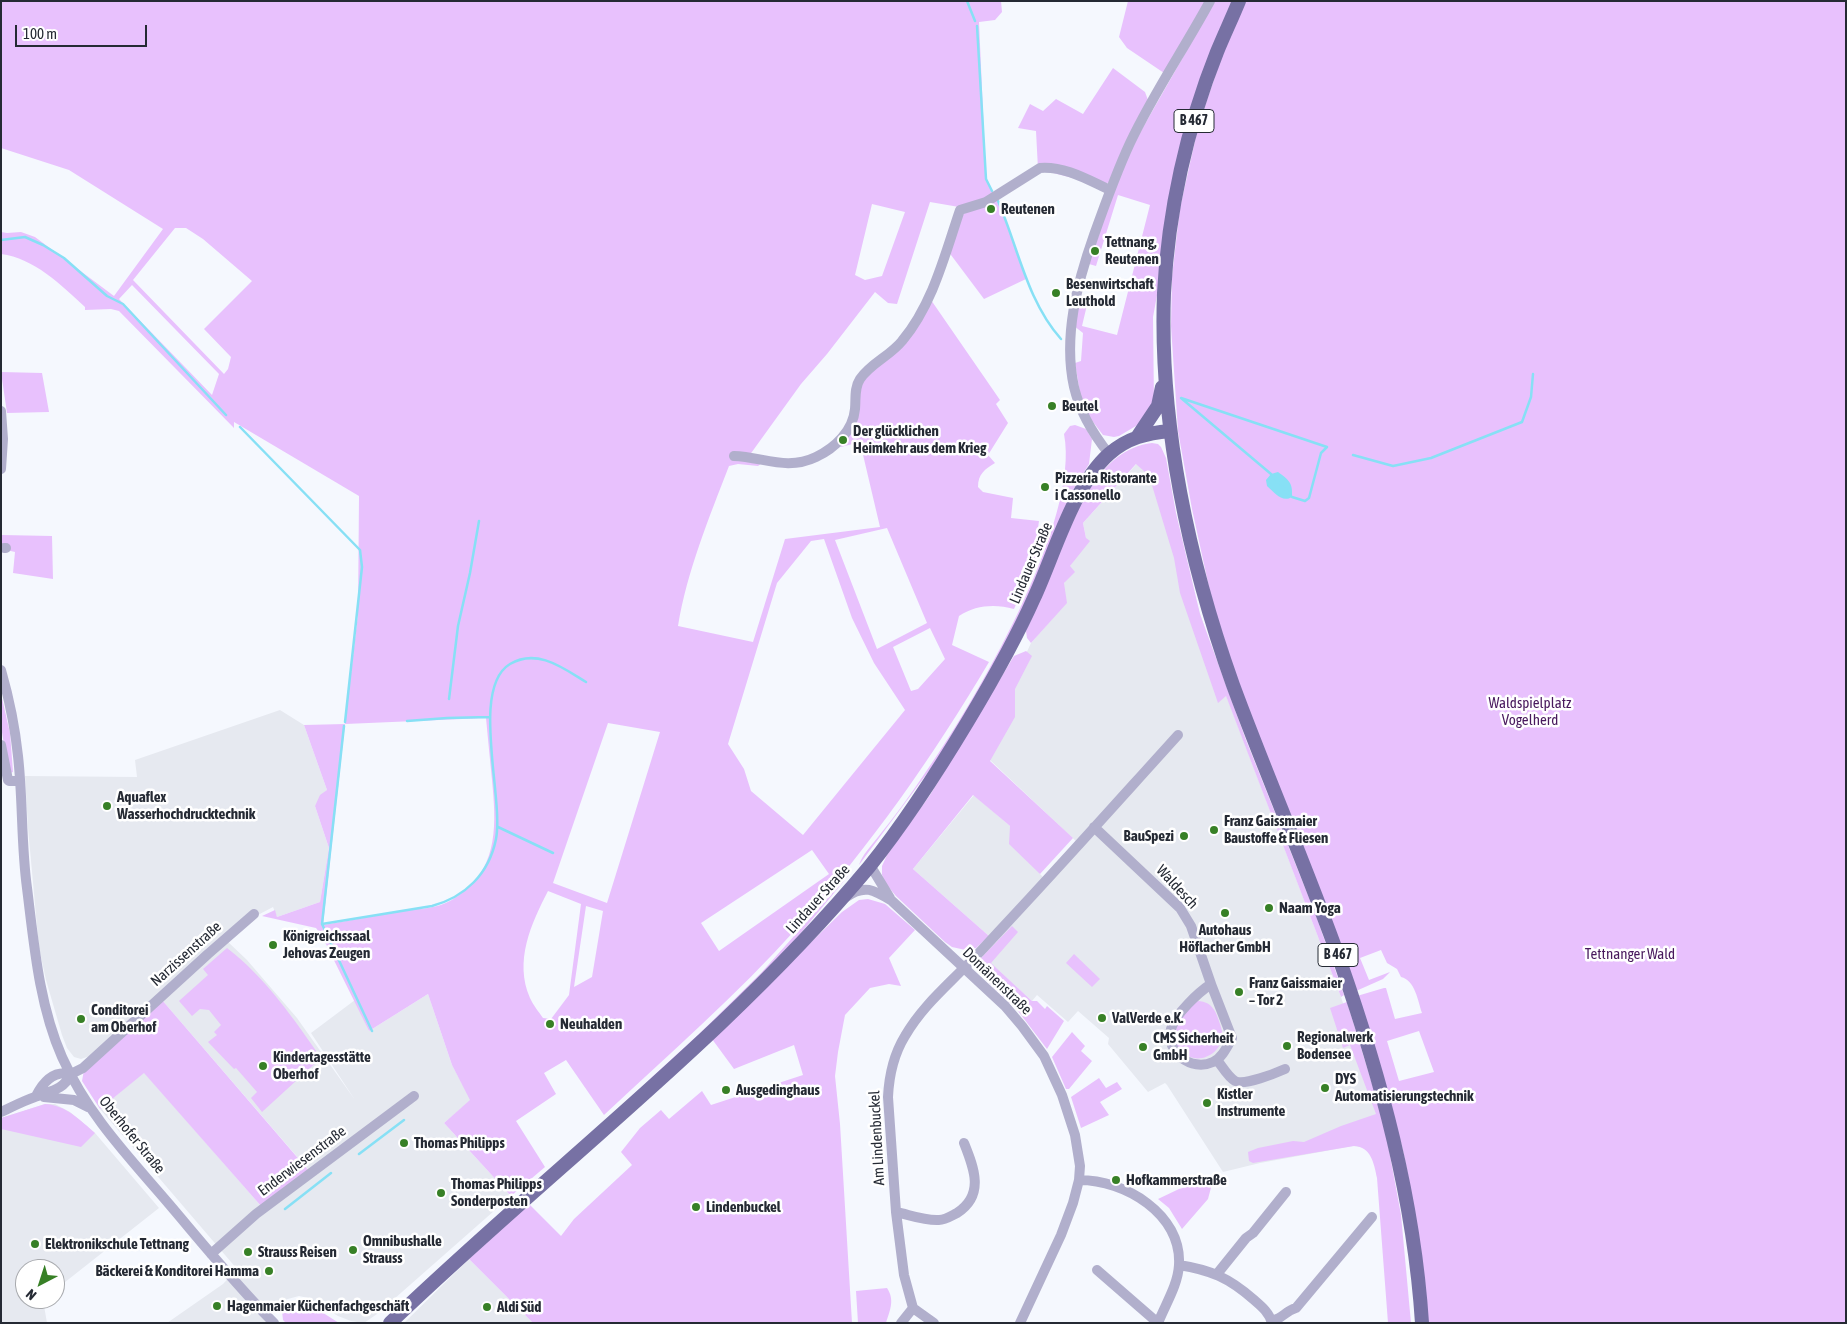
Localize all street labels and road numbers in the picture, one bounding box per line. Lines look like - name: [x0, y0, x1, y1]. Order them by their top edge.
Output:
- road number: B 467: [1174, 110, 1214, 132]
- street label: Lindauer Straße: [1006, 520, 1056, 606]
- street label: Lindauer Straße: [782, 861, 854, 937]
- street label: Waldesch: [1152, 861, 1202, 913]
- street label: Narzissenstraße: [147, 918, 225, 990]
- street label: Domänenstraße: [959, 944, 1035, 1018]
- road number: B 467: [1318, 944, 1358, 966]
- street label: Am Lindenbuckel: [866, 1090, 888, 1186]
- street label: Oberhofer Straße: [95, 1093, 169, 1177]
- street label: Enderwiesenstraße: [255, 1122, 349, 1200]

